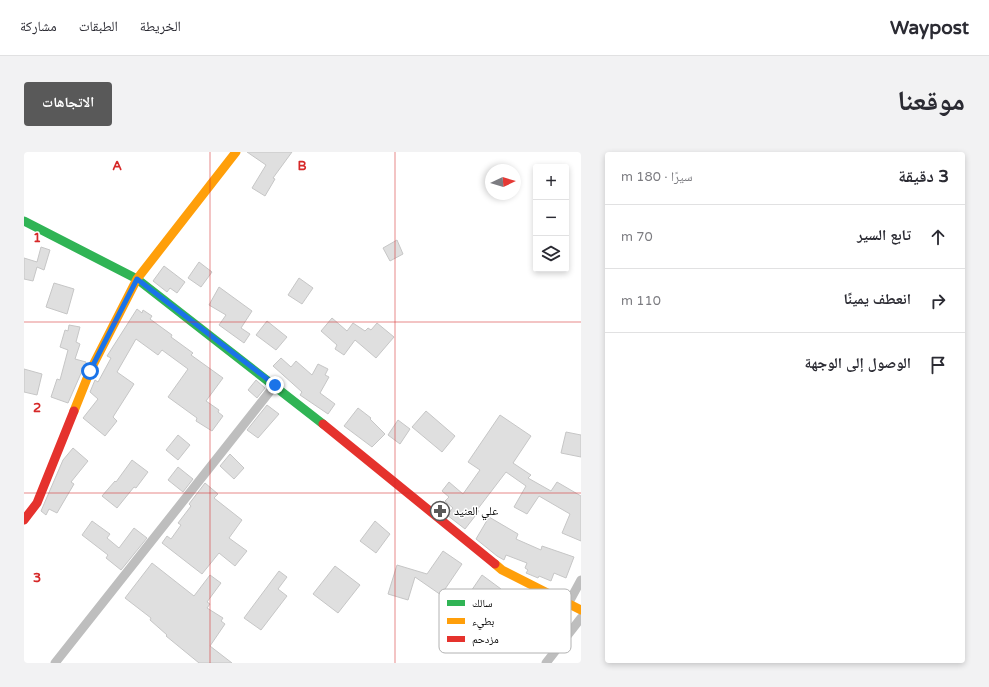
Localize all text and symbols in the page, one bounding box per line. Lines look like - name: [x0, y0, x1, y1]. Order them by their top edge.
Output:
- text: Waypost: [890, 17, 969, 39]
- text: مشاركة: [20, 18, 57, 35]
- text: الطبقات: [79, 18, 118, 35]
- text: الخريطة: [140, 18, 181, 35]
- button: الاتجاهات: [24, 82, 112, 126]
- text: موقعنا: [897, 84, 965, 118]
- text: A: [112, 158, 122, 174]
- text: B: [297, 158, 307, 174]
- north arrow: [485, 164, 521, 200]
- map controls: [533, 164, 569, 272]
- button: +: [533, 164, 569, 200]
- text: 3 دقيقة: [898, 166, 949, 187]
- text: سيرًا · 180 m: [621, 169, 693, 185]
- button: −: [533, 200, 569, 236]
- text: تابع السير: [857, 226, 911, 244]
- icon: ahead: [927, 226, 949, 248]
- text: 70 m: [621, 229, 653, 245]
- text: 1: [33, 230, 41, 246]
- button: layers: [533, 236, 569, 272]
- text: انعطف يمينًا: [843, 290, 911, 308]
- icon: right: [927, 290, 949, 312]
- text: 110 m: [621, 293, 661, 309]
- text: الوصول إلى الوجهة: [805, 354, 911, 372]
- icon: arrive: [927, 354, 949, 376]
- route start: [81, 362, 99, 380]
- route end: [266, 376, 284, 394]
- text: 2: [33, 400, 41, 416]
- pharmacy icon: علي العنيد: [429, 500, 451, 522]
- place label: علي العنيد: [454, 504, 498, 521]
- text: 3: [33, 570, 41, 586]
- legend: [439, 589, 571, 653]
- text: سالك: [472, 597, 492, 610]
- text: بطيء: [472, 615, 494, 630]
- text: مزدحم: [472, 633, 499, 647]

